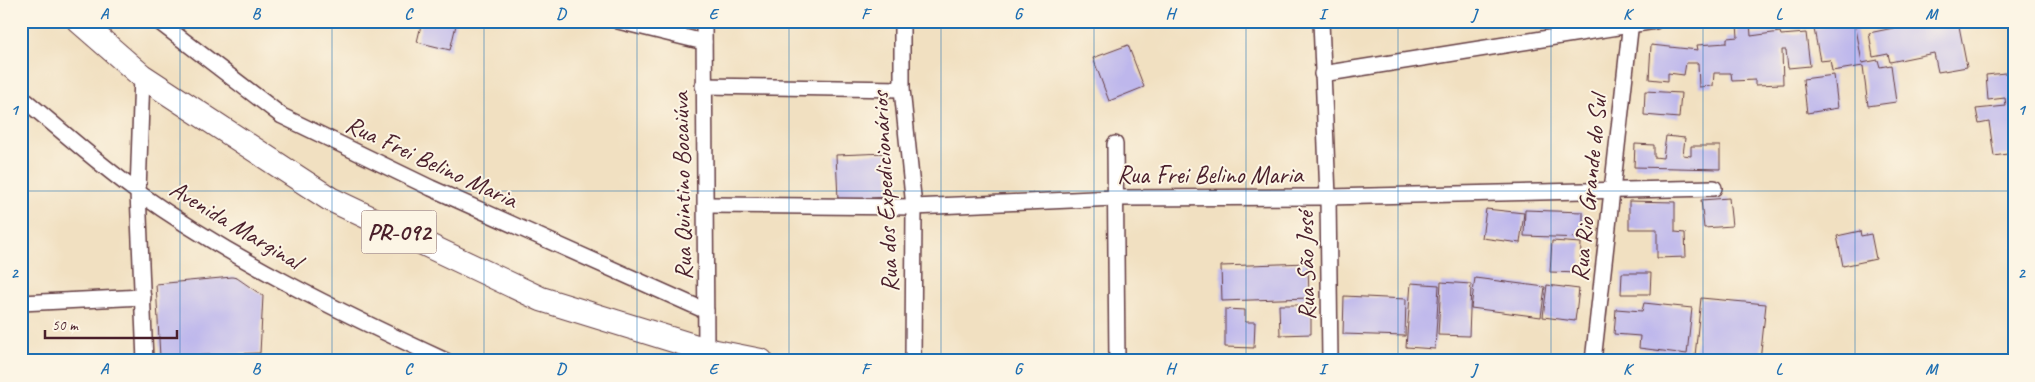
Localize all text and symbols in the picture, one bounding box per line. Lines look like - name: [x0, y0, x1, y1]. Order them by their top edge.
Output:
- text: A: [100, 4, 110, 24]
- text: B: [252, 4, 262, 24]
- text: C: [404, 4, 414, 24]
- text: D: [556, 4, 567, 24]
- text: E: [709, 4, 720, 24]
- text: F: [861, 4, 872, 24]
- text: G: [1014, 4, 1024, 24]
- text: H: [1165, 4, 1177, 24]
- text: I: [1319, 4, 1329, 24]
- text: J: [1470, 4, 1479, 24]
- text: K: [1623, 4, 1635, 24]
- text: L: [1776, 4, 1784, 24]
- text: M: [1925, 4, 1939, 24]
- street label: Rua dos Expedicionários: [864, 88, 906, 293]
- street label: Rua Rio Grande do Sul: [1563, 89, 1615, 283]
- street label: Rua Quintino Bocaiúva: [664, 90, 700, 280]
- text: 1: [10, 100, 19, 120]
- text: 1: [2017, 100, 2026, 120]
- street label: Rua Frei Belino Maria: [341, 108, 524, 217]
- street label: Rua Frei Belino Maria: [1117, 159, 1305, 191]
- street label: Avenida Marginal: [164, 173, 311, 279]
- street label: Rua São José: [1289, 207, 1323, 321]
- road number: PR-092: [362, 210, 436, 253]
- text: 2: [10, 263, 19, 283]
- text: 2: [2017, 263, 2026, 283]
- scale bar: [45, 307, 178, 339]
- text: 50 m: [52, 316, 79, 335]
- text: A: [100, 359, 110, 379]
- text: B: [252, 359, 262, 379]
- text: C: [404, 359, 414, 379]
- text: D: [556, 359, 567, 379]
- text: E: [709, 359, 720, 379]
- text: F: [861, 359, 872, 379]
- text: G: [1014, 359, 1024, 379]
- text: H: [1165, 359, 1177, 379]
- text: I: [1319, 359, 1329, 379]
- text: J: [1470, 359, 1479, 379]
- text: K: [1623, 359, 1635, 379]
- text: L: [1776, 359, 1784, 379]
- text: M: [1925, 359, 1939, 379]

